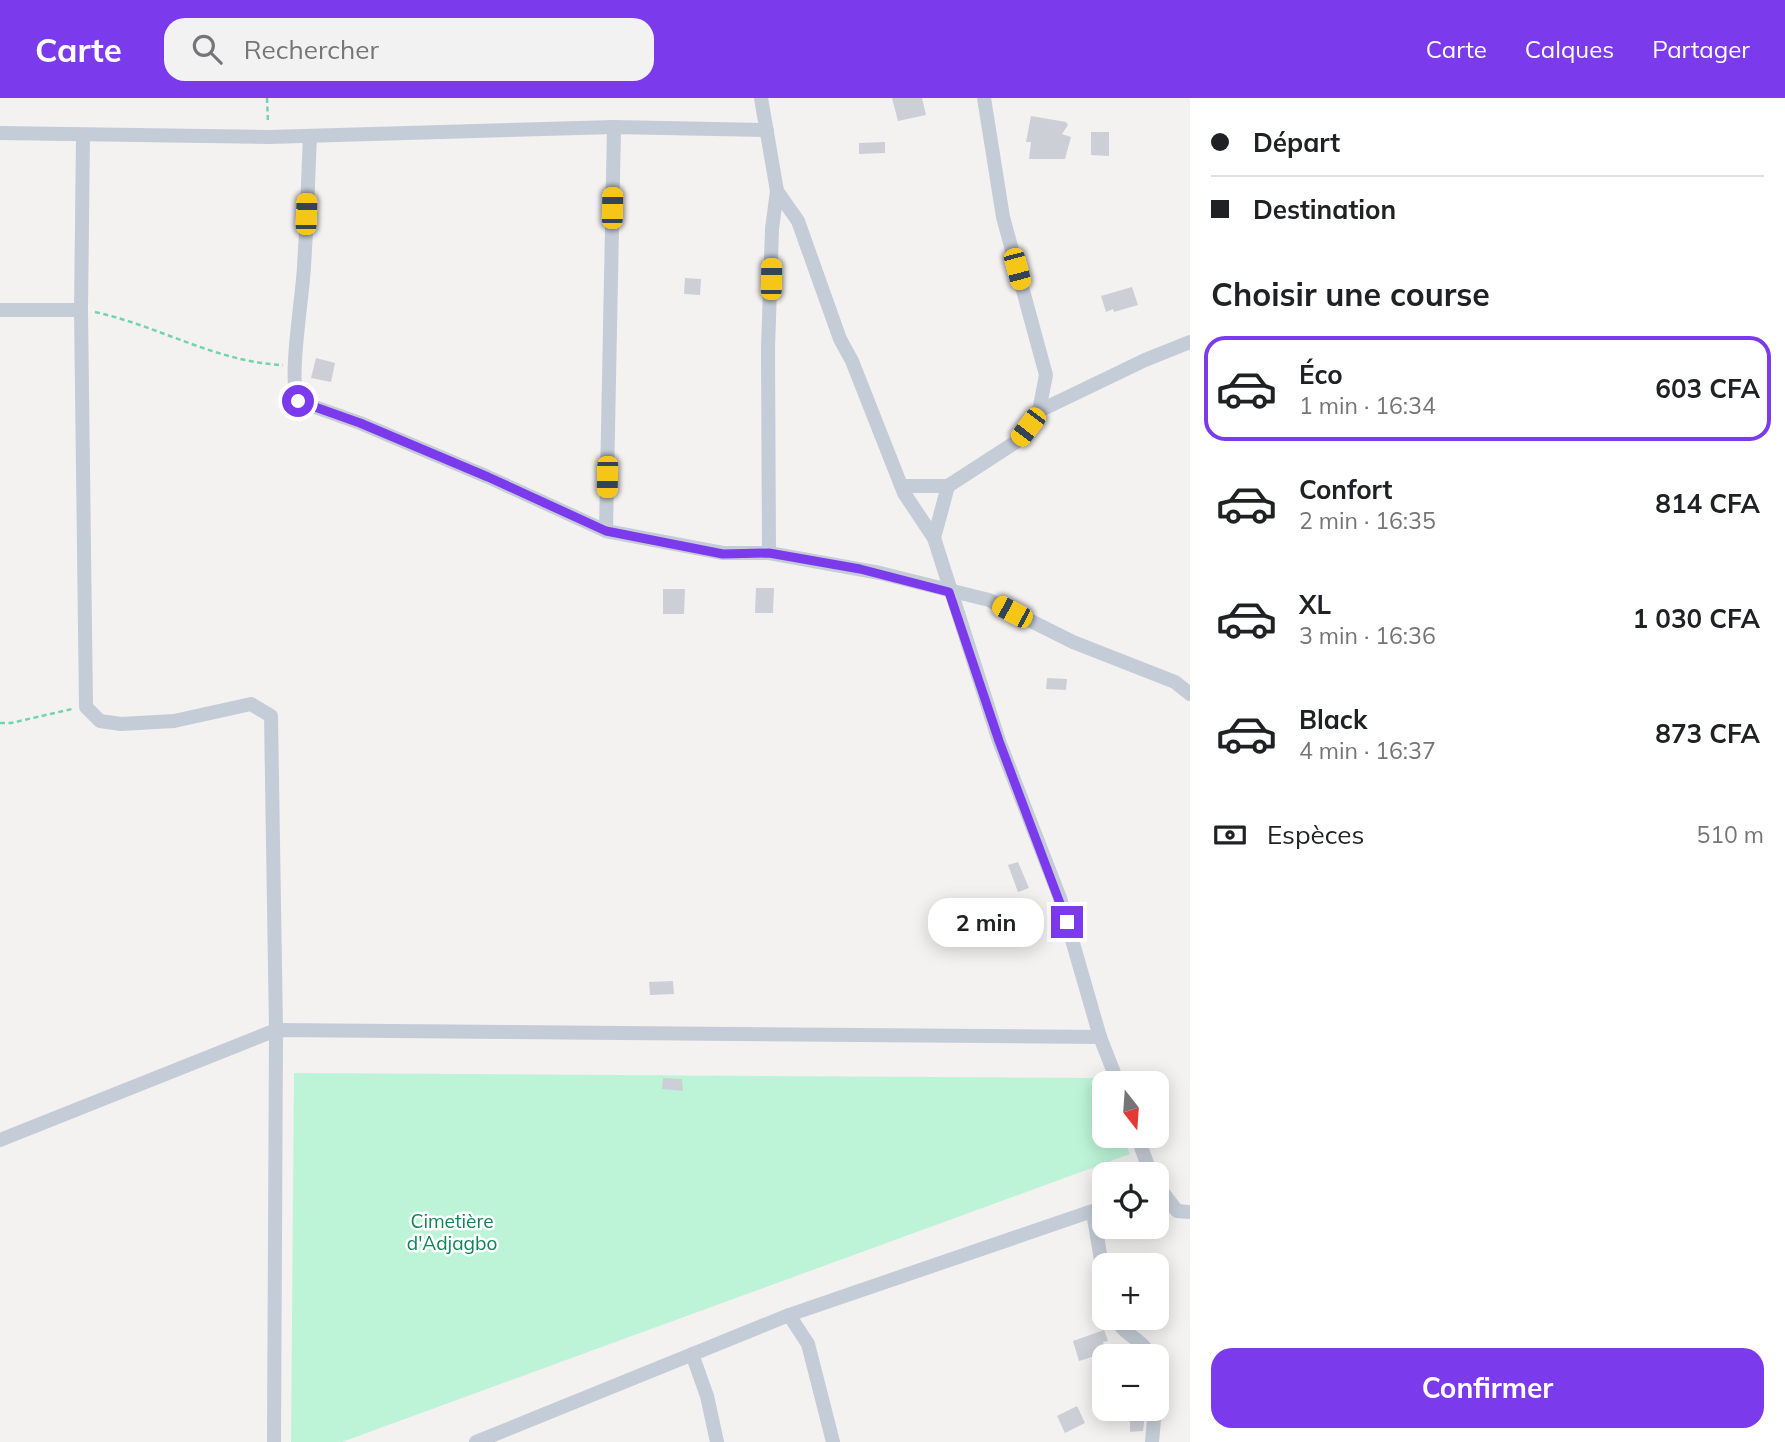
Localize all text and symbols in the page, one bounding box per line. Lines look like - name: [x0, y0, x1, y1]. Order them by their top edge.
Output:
- search box: [164, 18, 654, 81]
- text: Carte: [35, 29, 122, 70]
- icon: search: [188, 30, 226, 68]
- text: Rechercher: [244, 33, 379, 66]
- text: Carte: [1426, 34, 1487, 64]
- text: Calques: [1525, 34, 1614, 64]
- text: Partager: [1652, 34, 1750, 64]
- text: Départ: [1253, 126, 1340, 159]
- car: [602, 187, 623, 229]
- car: [295, 193, 318, 235]
- text: Destination: [1253, 193, 1396, 226]
- car: [1002, 246, 1033, 292]
- car: [761, 258, 782, 300]
- text: Choisir une course: [1211, 274, 1490, 314]
- icon: car: [1215, 357, 1278, 420]
- text: Éco: [1299, 358, 1343, 391]
- text: 603 CFA: [1655, 372, 1760, 405]
- route start: [282, 385, 314, 417]
- text: 1 min · 16:34: [1299, 391, 1436, 420]
- car: [1007, 404, 1050, 450]
- car: [597, 456, 618, 498]
- icon: car: [1215, 472, 1278, 535]
- text: Confort: [1299, 473, 1392, 506]
- text: 814 CFA: [1655, 487, 1760, 520]
- text: 2 min · 16:35: [1299, 506, 1436, 535]
- icon: car: [1215, 587, 1278, 650]
- text: XL: [1299, 588, 1331, 621]
- car: [989, 593, 1036, 631]
- text: 1 030 CFA: [1633, 602, 1760, 635]
- text: 3 min · 16:36: [1299, 621, 1436, 650]
- icon: car: [1215, 702, 1278, 765]
- text: Black: [1299, 703, 1367, 736]
- text: 873 CFA: [1655, 717, 1760, 750]
- text: 4 min · 16:37: [1299, 736, 1436, 765]
- icon: cash: [1211, 816, 1249, 854]
- text: Espèces: [1267, 818, 1364, 851]
- text: 510 m: [1696, 820, 1764, 849]
- callout: 2 min: [927, 898, 1042, 946]
- route end: [1051, 906, 1083, 938]
- text: 2 min: [956, 908, 1016, 937]
- north arrow: [1092, 1071, 1169, 1148]
- map controls: [1092, 1071, 1169, 1421]
- button: locate: [1092, 1162, 1169, 1239]
- park label: Cimetière d'Adjagbo: [407, 1209, 497, 1255]
- button: +: [1092, 1253, 1169, 1330]
- button: −: [1092, 1344, 1169, 1421]
- button: Confirmer: [1211, 1348, 1764, 1428]

